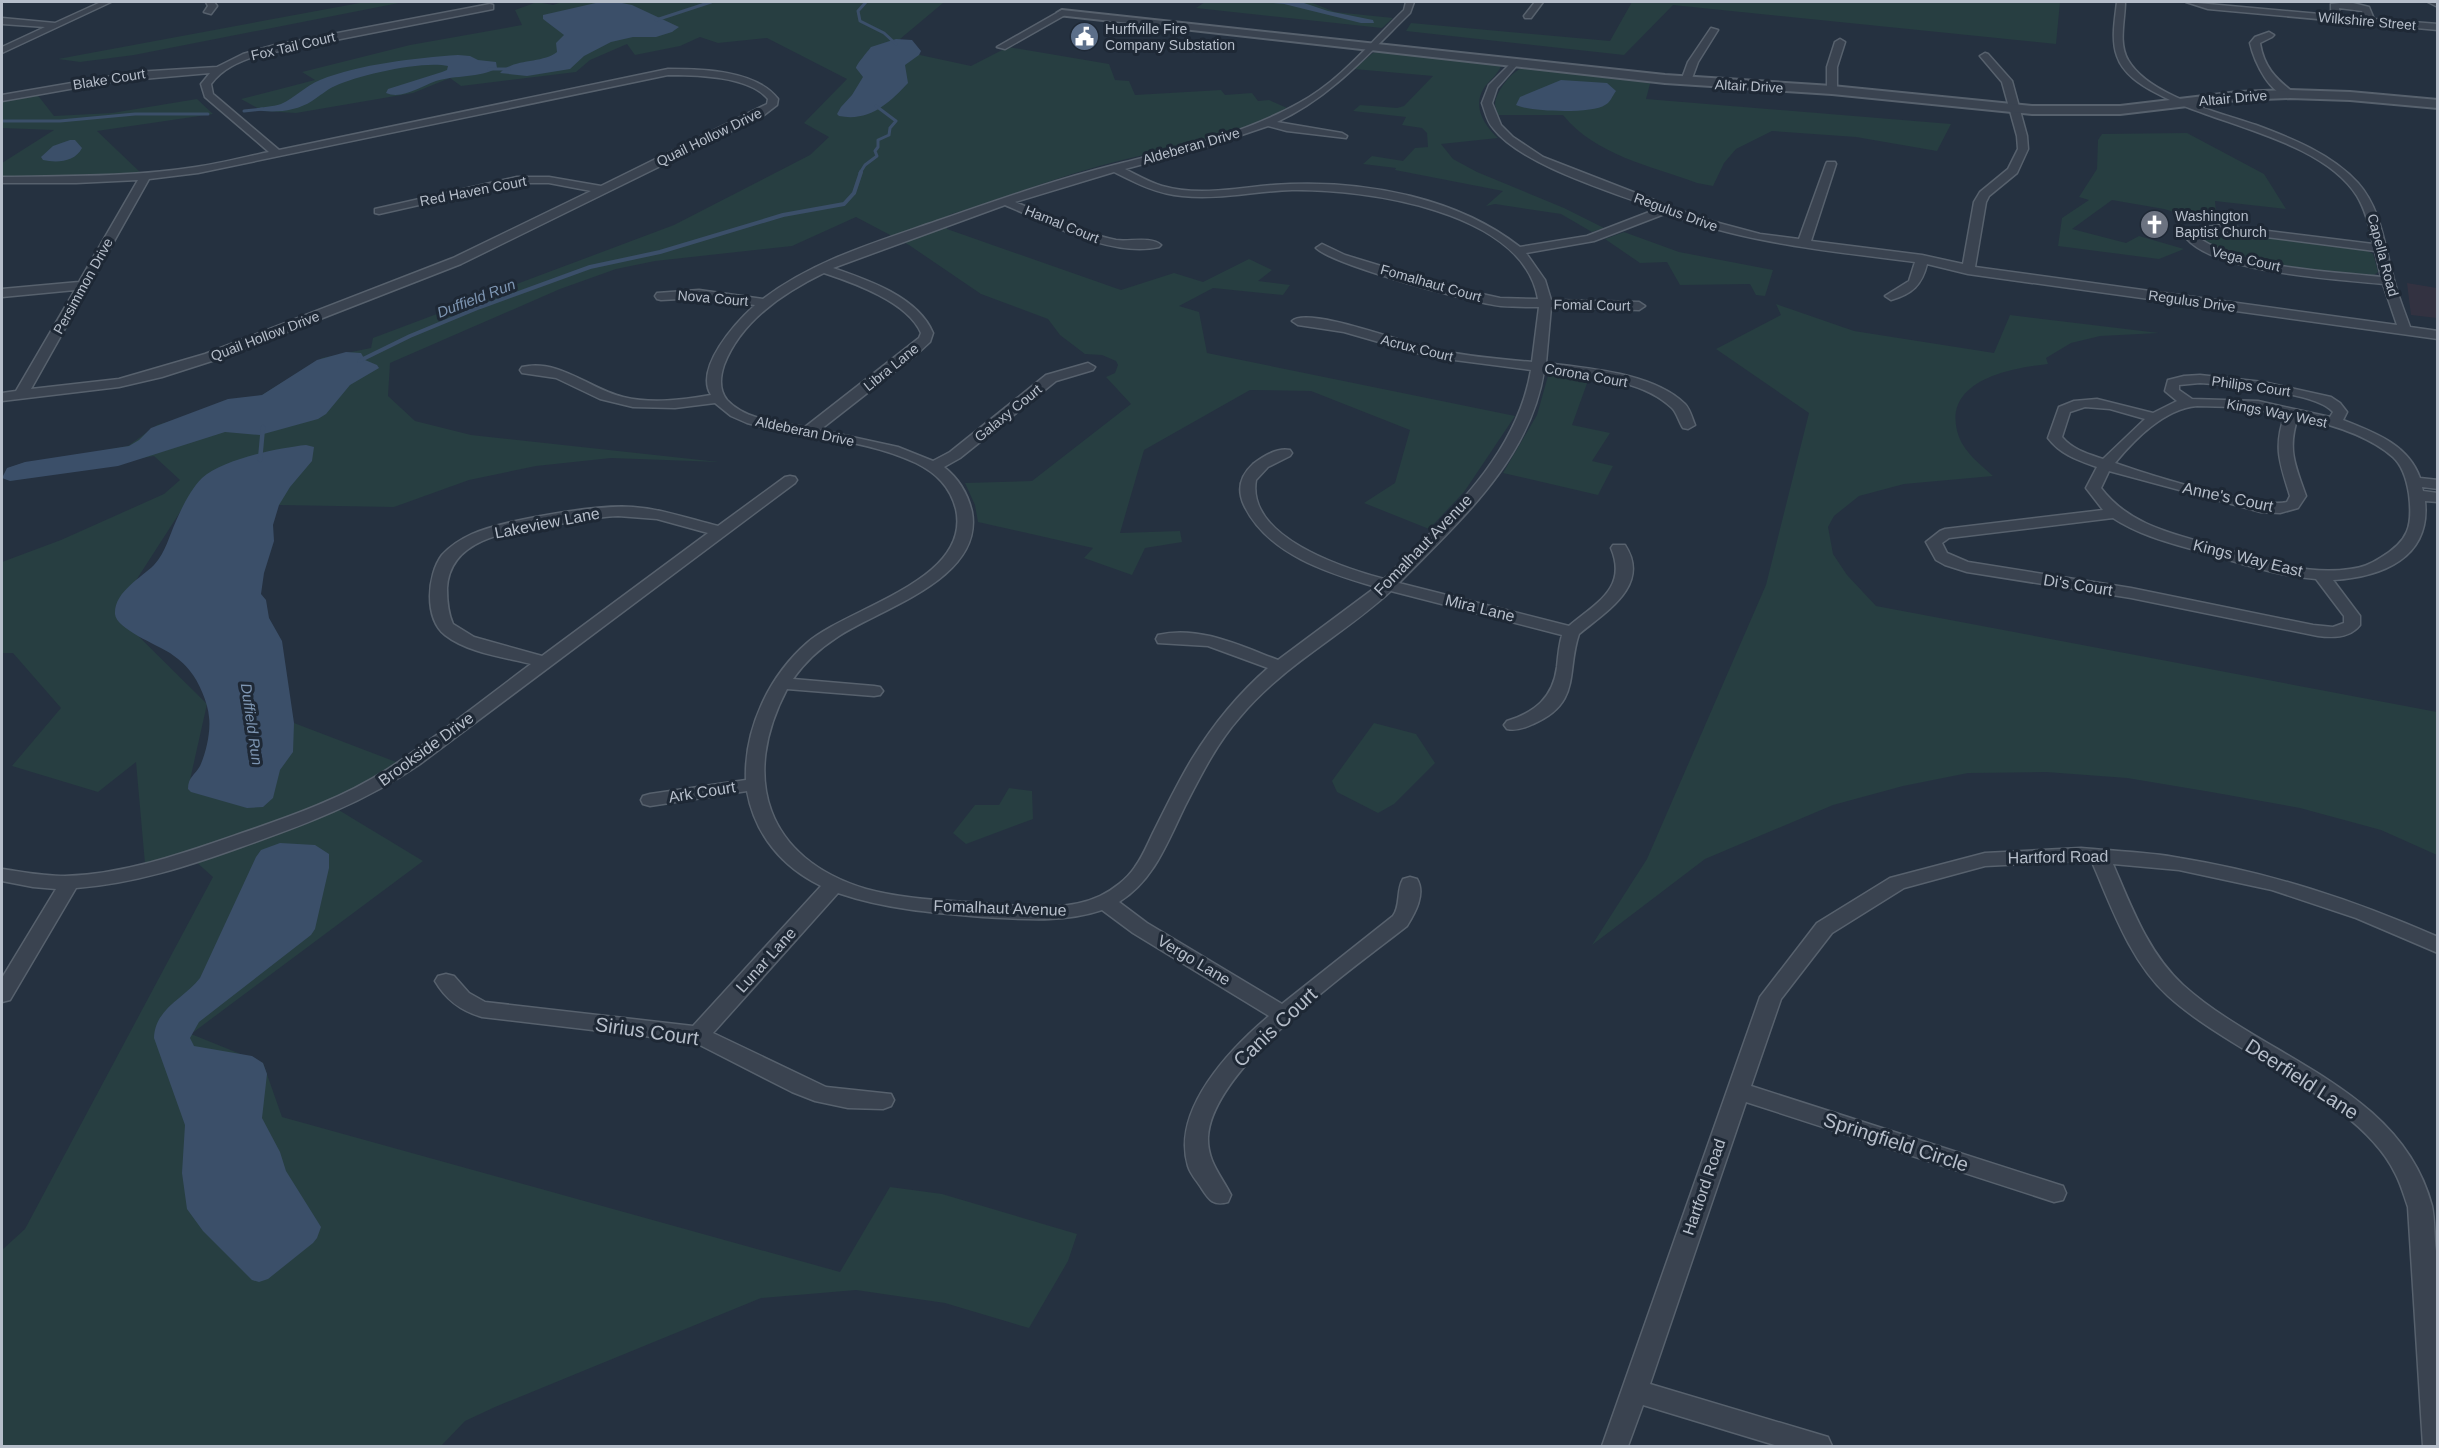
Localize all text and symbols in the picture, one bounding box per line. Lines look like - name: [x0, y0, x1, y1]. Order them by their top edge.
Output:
- street label: Wilkshire Street: [2317, 9, 2417, 33]
- public building icon: Hurffville Fire Company Substation: [1068, 21, 1100, 53]
- place label: Hurffville Fire Company Substation: [1105, 21, 1235, 53]
- street label: Fox Tail Court: [249, 28, 337, 63]
- street label: Blake Court: [72, 65, 146, 93]
- street label: Altair Drive: [1714, 76, 1784, 96]
- street label: Altair Drive: [2198, 87, 2268, 109]
- street label: Quail Hollow Drive: [654, 104, 764, 169]
- street label: Aldeberan Drive: [1141, 124, 1242, 168]
- street label: Red Haven Court: [418, 173, 528, 209]
- street label: Regulus Drive: [1632, 189, 1720, 235]
- street label: Hamal Court: [1023, 202, 1102, 246]
- church icon: Washington Baptist Church: [2138, 208, 2170, 240]
- place label: Washington Baptist Church: [2175, 208, 2267, 240]
- street label: Capella Road: [2364, 212, 2402, 298]
- street label: Persimmon Drive: [50, 235, 116, 337]
- street label: Vega Court: [2210, 243, 2282, 275]
- street label: Fomalhaut Court: [1379, 261, 1483, 305]
- water label: Duffield Run: [434, 275, 518, 321]
- street label: Nova Court: [677, 287, 749, 309]
- street label: Regulus Drive: [2147, 287, 2237, 315]
- street label: Fomal Court: [1553, 296, 1631, 314]
- street label: Quail Hollow Drive: [208, 308, 322, 364]
- street label: Acrux Court: [1379, 331, 1455, 365]
- street label: Libra Lane: [860, 340, 922, 394]
- street label: Corona Court: [1543, 360, 1629, 390]
- street label: Philips Court: [2211, 373, 2292, 399]
- street label: Galaxy Court: [971, 381, 1045, 445]
- street label: Kings Way West: [2225, 395, 2329, 431]
- street label: Aldeberan Drive: [754, 413, 856, 449]
- street label: Anne's Court: [2181, 479, 2275, 515]
- street label: Fomalhaut Avenue: [1371, 491, 1475, 599]
- street label: Lakeview Lane: [493, 504, 601, 542]
- street label: Kings Way East: [2191, 536, 2305, 580]
- street label: Di's Court: [2042, 571, 2114, 599]
- street label: Mira Lane: [1443, 591, 1517, 625]
- water label: Duffield Run: [238, 682, 266, 766]
- street label: Brookside Drive: [375, 709, 477, 789]
- street label: Ark Court: [667, 778, 737, 806]
- street label: Hartford Road: [2008, 848, 2108, 866]
- street label: Fomalhaut Avenue: [933, 897, 1067, 919]
- street label: Lunar Lane: [733, 924, 799, 996]
- street label: Vergo Lane: [1155, 932, 1234, 988]
- street label: Canis Court: [1229, 983, 1321, 1071]
- street label: Sirius Court: [594, 1013, 701, 1049]
- street label: Deerfield Lane: [2241, 1034, 2363, 1124]
- street label: Springfield Circle: [1821, 1108, 1971, 1176]
- street label: Hartford Road: [1680, 1137, 1728, 1237]

